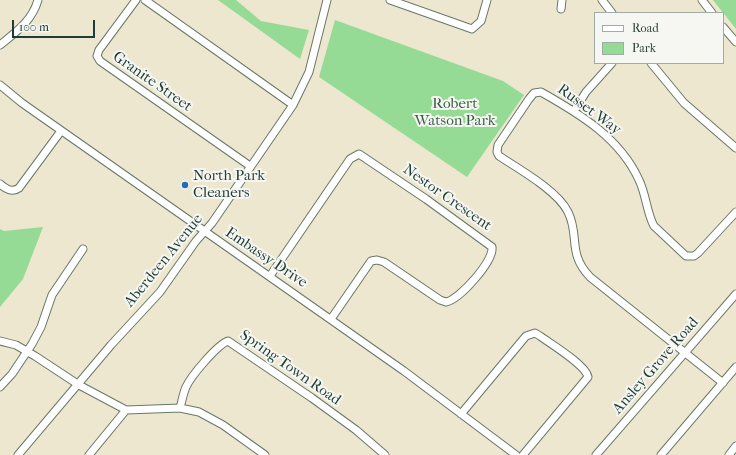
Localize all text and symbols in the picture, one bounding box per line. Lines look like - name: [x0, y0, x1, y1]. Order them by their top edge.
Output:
- scale bar: [14, 12, 97, 38]
- legend: [594, 12, 724, 64]
- text: 100 m: [19, 20, 49, 34]
- text: Road: [632, 21, 659, 35]
- text: Park: [632, 41, 656, 55]
- street label: Granite Street: [109, 48, 195, 116]
- street label: Russet Way: [554, 81, 624, 139]
- park label: Robert Watson Park: [415, 95, 495, 130]
- street label: Nestor Crescent: [399, 161, 495, 235]
- place label: North Park Cleaners: [193, 167, 265, 202]
- marker: North Park Cleaners: [180, 180, 190, 190]
- street label: Aberdeen Avenue: [121, 211, 207, 311]
- street label: Embassy Drive: [222, 224, 310, 292]
- street label: Ansley Grove Road: [609, 314, 703, 418]
- street label: Spring Town Road: [236, 326, 344, 410]

